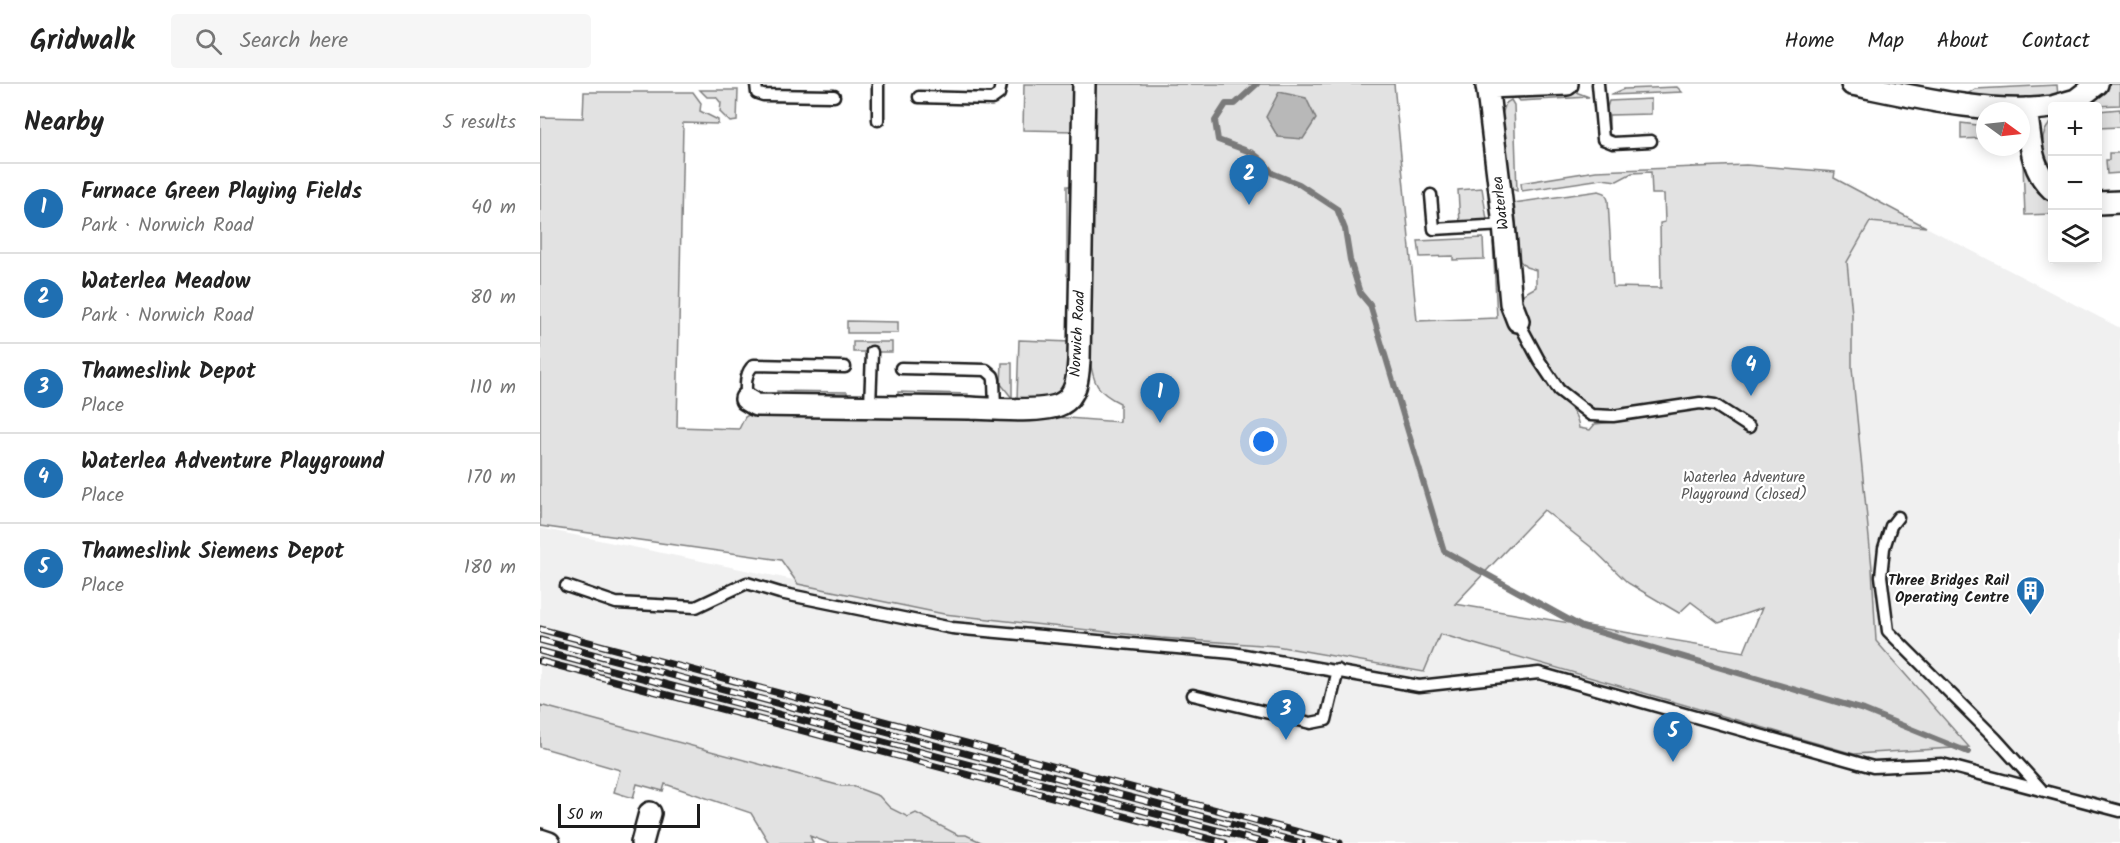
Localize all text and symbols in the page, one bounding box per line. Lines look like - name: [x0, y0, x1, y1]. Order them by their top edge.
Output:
- search box: [171, 14, 591, 68]
- text: Gridwalk: [30, 19, 135, 64]
- text: Search here: [240, 24, 348, 59]
- icon: search: [192, 25, 225, 58]
- text: Home: [1785, 25, 1834, 58]
- text: Map: [1867, 25, 1904, 58]
- text: About: [1937, 25, 1988, 58]
- text: Contact: [2021, 25, 2090, 58]
- text: Nearby: [24, 102, 104, 144]
- north arrow: [1976, 102, 2030, 156]
- map controls: [2048, 102, 2102, 264]
- button: +: [2048, 102, 2102, 156]
- text: 5 results: [442, 107, 516, 139]
- pin: 2: [1230, 156, 1268, 205]
- button: −: [2048, 156, 2102, 210]
- text: Furnace Green Playing Fields: [81, 175, 362, 210]
- street label: Waterlea: [1486, 175, 1516, 231]
- text: 1: [40, 192, 47, 224]
- text: 40 m: [471, 192, 516, 224]
- text: Park · Norwich Road: [81, 210, 253, 242]
- button: layers: [2048, 210, 2102, 264]
- text: Waterlea Meadow: [81, 265, 251, 300]
- text: 2: [38, 282, 49, 314]
- text: 80 m: [470, 282, 516, 314]
- street label: Norwich Road: [1064, 290, 1092, 378]
- text: Park · Norwich Road: [81, 300, 253, 332]
- pin: 4: [1732, 346, 1770, 396]
- text: Thameslink Depot: [81, 355, 256, 390]
- text: 3: [38, 372, 49, 404]
- text: 110 m: [470, 372, 516, 404]
- pin: 1: [1140, 374, 1180, 423]
- text: Place: [81, 390, 124, 422]
- your location: [1249, 427, 1278, 456]
- text: Waterlea Adventure Playground: [81, 445, 384, 480]
- text: 4: [38, 462, 49, 494]
- text: 170 m: [467, 462, 516, 494]
- park label: Waterlea Adventure Playground (closed): [1681, 466, 1807, 507]
- text: Place: [81, 480, 124, 512]
- text: Thameslink Siemens Depot: [81, 535, 344, 570]
- text: 5: [38, 552, 49, 584]
- text: 180 m: [464, 552, 516, 584]
- place label: Three Bridges Rail Operating Centre: [1888, 569, 2010, 610]
- text: Place: [81, 570, 124, 602]
- building icon: Three Bridges Rail Operating Centre: [2014, 574, 2046, 616]
- pin: 3: [1266, 690, 1306, 740]
- pin: 5: [1654, 712, 1692, 762]
- scale bar: [558, 801, 700, 828]
- text: 50 m: [567, 802, 603, 827]

